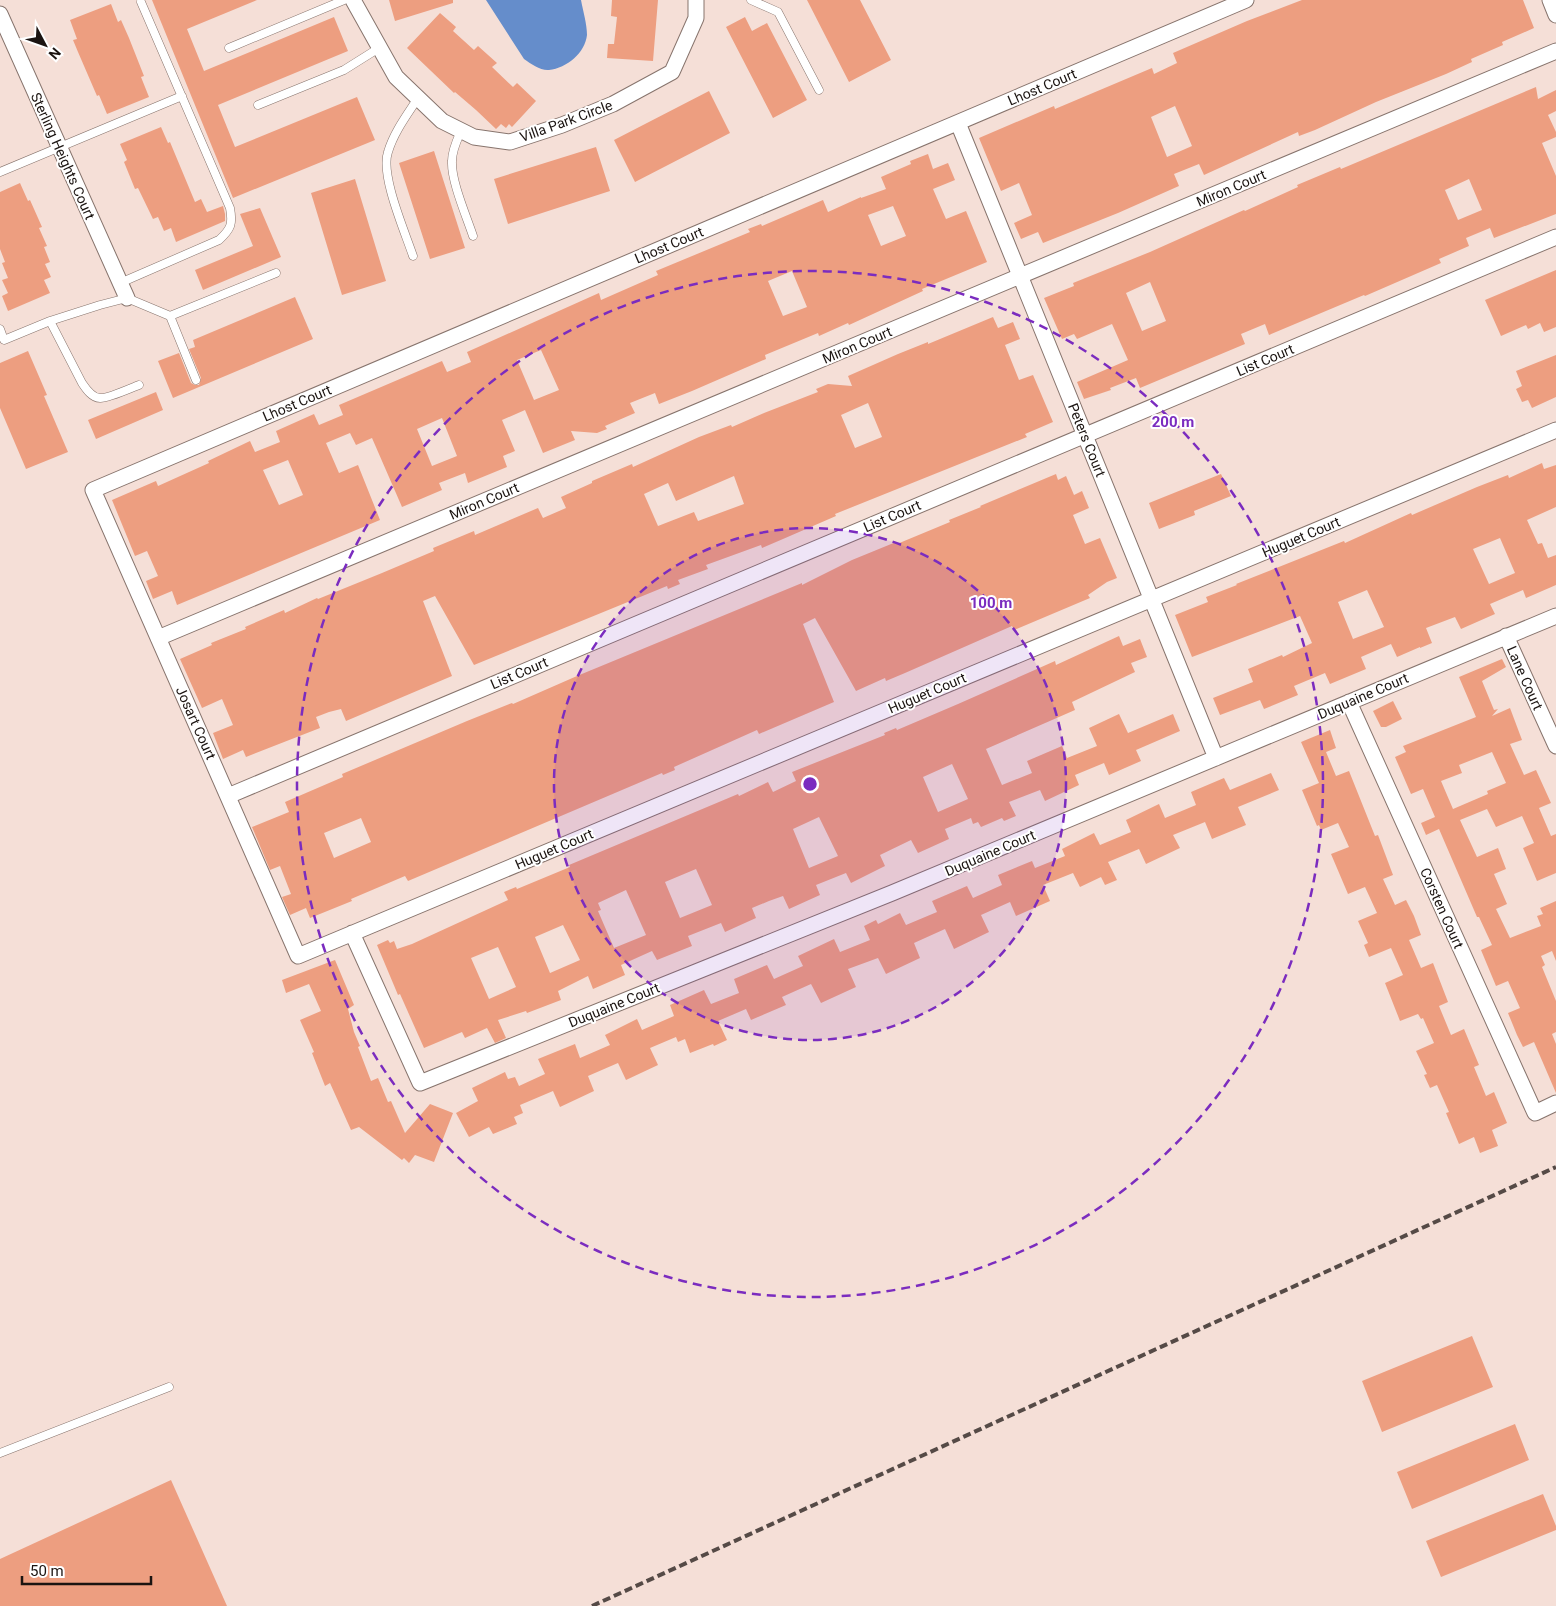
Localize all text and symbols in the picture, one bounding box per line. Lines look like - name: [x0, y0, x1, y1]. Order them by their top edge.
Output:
- north arrow: [20, 20, 70, 70]
- text: N: [46, 45, 64, 63]
- street label: Lhost Court: [1005, 65, 1079, 109]
- street label: Sterling Heights Court: [28, 90, 98, 222]
- street label: Villa Park Circle: [518, 97, 614, 145]
- street label: Miron Court: [1194, 166, 1269, 210]
- street label: Lhost Court: [632, 223, 706, 267]
- street label: Miron Court: [820, 323, 895, 367]
- street label: List Court: [1234, 341, 1296, 379]
- street label: Lhost Court: [260, 381, 334, 425]
- street label: Peters Court: [1065, 401, 1109, 480]
- text: 200 m: [1152, 413, 1194, 431]
- street label: Miron Court: [447, 479, 522, 523]
- street label: List Court: [861, 497, 923, 535]
- street label: Huguet Court: [1260, 513, 1343, 561]
- text: 100 m: [970, 594, 1012, 612]
- street label: Lane Court: [1504, 644, 1546, 713]
- street label: List Court: [488, 654, 550, 692]
- street label: Huguet Court: [886, 669, 969, 717]
- street label: Duquaine Court: [1315, 670, 1411, 722]
- street label: Josart Court: [173, 684, 219, 762]
- centre of rings: [801, 775, 819, 793]
- street label: Huguet Court: [513, 825, 596, 873]
- street label: Duquaine Court: [942, 827, 1038, 879]
- street label: Corsten Court: [1417, 865, 1467, 951]
- street label: Duquaine Court: [566, 979, 662, 1031]
- scale bar: [22, 1554, 151, 1586]
- text: 50 m: [30, 1562, 64, 1580]

